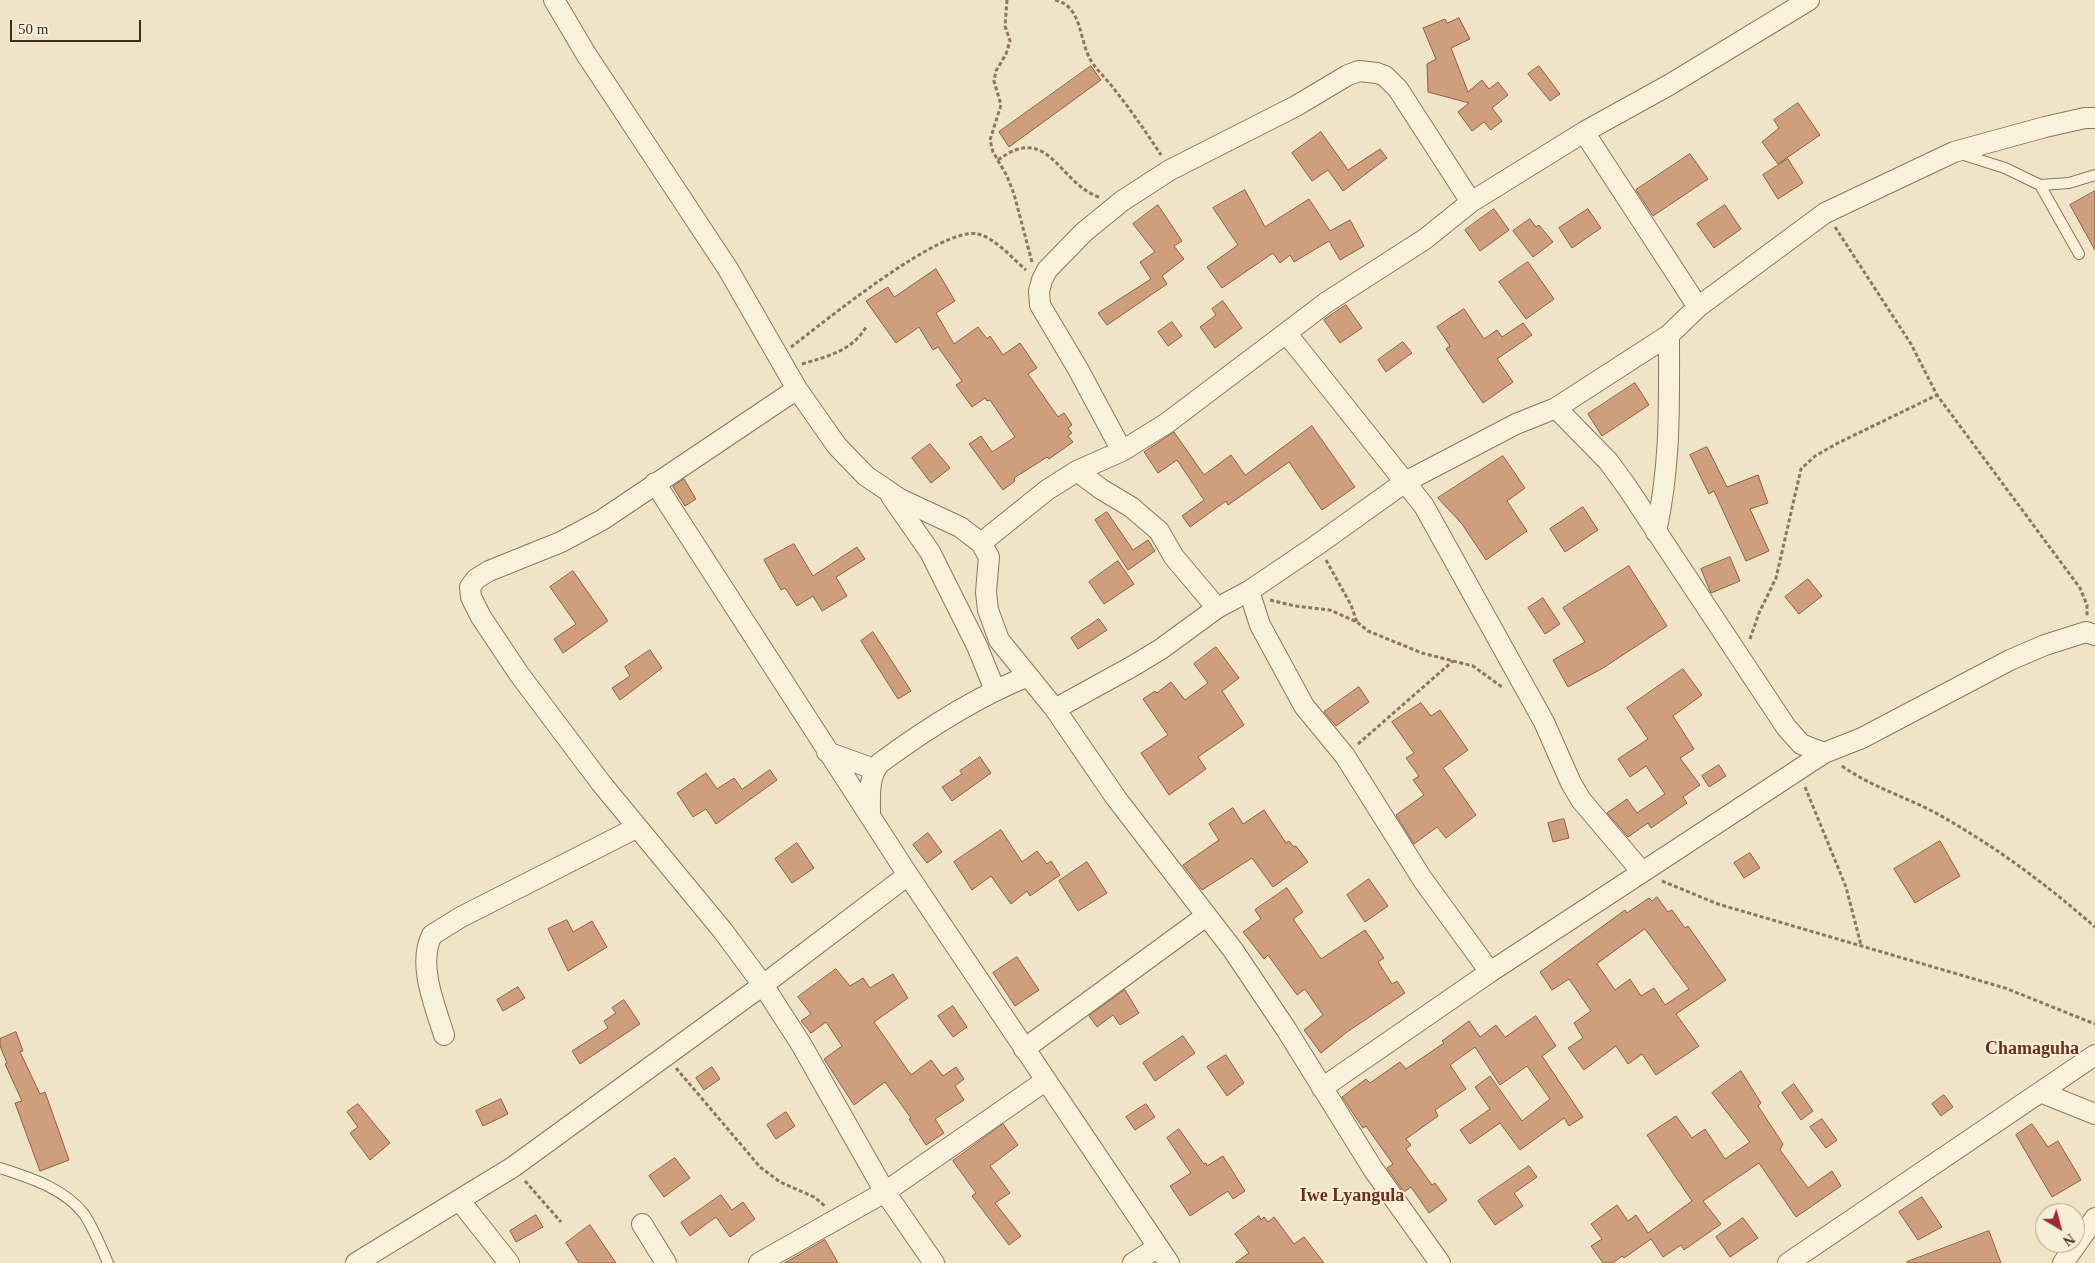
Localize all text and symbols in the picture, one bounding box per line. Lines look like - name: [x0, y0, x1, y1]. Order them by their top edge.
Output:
- scale bar: [12, 10, 144, 42]
- text: 50 m: [18, 21, 48, 37]
- district label: Chamaguha: [1985, 1038, 2079, 1060]
- district label: Iwe Lyangula: [1300, 1185, 1404, 1207]
- north arrow: [2035, 1203, 2085, 1253]
- text: N: [2060, 1231, 2077, 1249]

